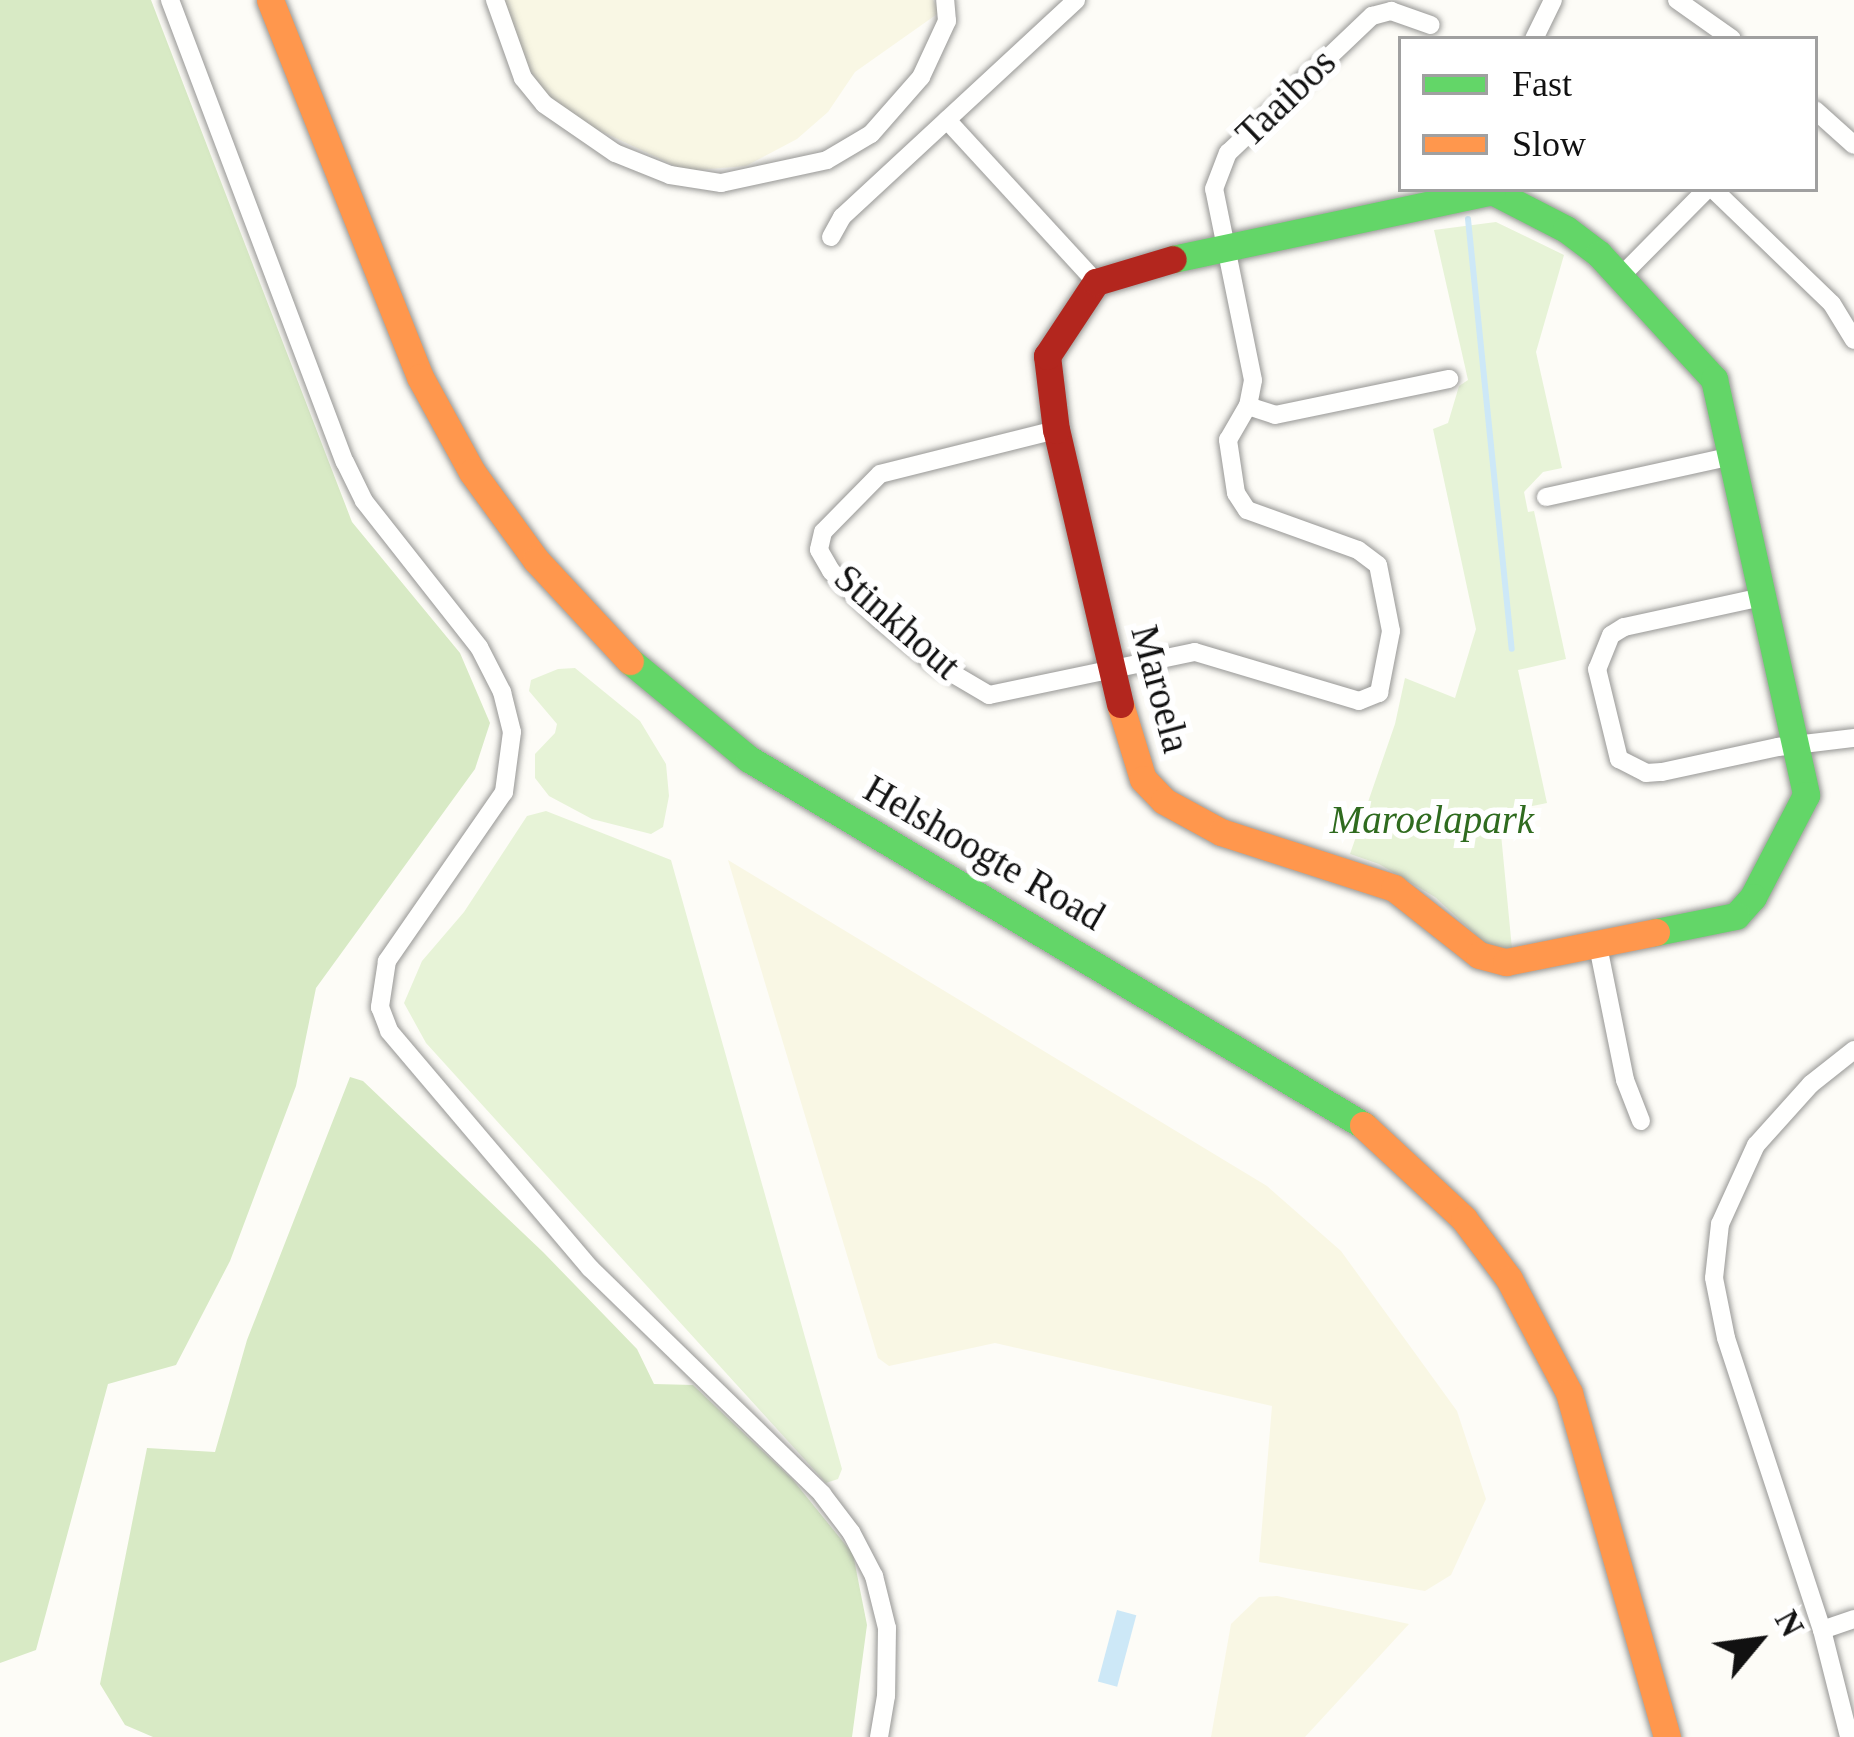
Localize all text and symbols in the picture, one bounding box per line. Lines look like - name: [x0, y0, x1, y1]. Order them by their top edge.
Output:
- legend: [1398, 36, 1818, 192]
- street label: Taaibos: [1226, 39, 1346, 157]
- text: Fast: [1512, 64, 1572, 104]
- text: Slow: [1512, 124, 1586, 164]
- street label: Stinkhout: [824, 555, 970, 689]
- street label: Maroela: [1121, 620, 1199, 758]
- street label: Helshoogte Road: [856, 765, 1112, 941]
- park label: Maroelapark: [1330, 797, 1534, 843]
- north arrow: [1698, 1581, 1818, 1701]
- text: N: [1768, 1604, 1811, 1643]

